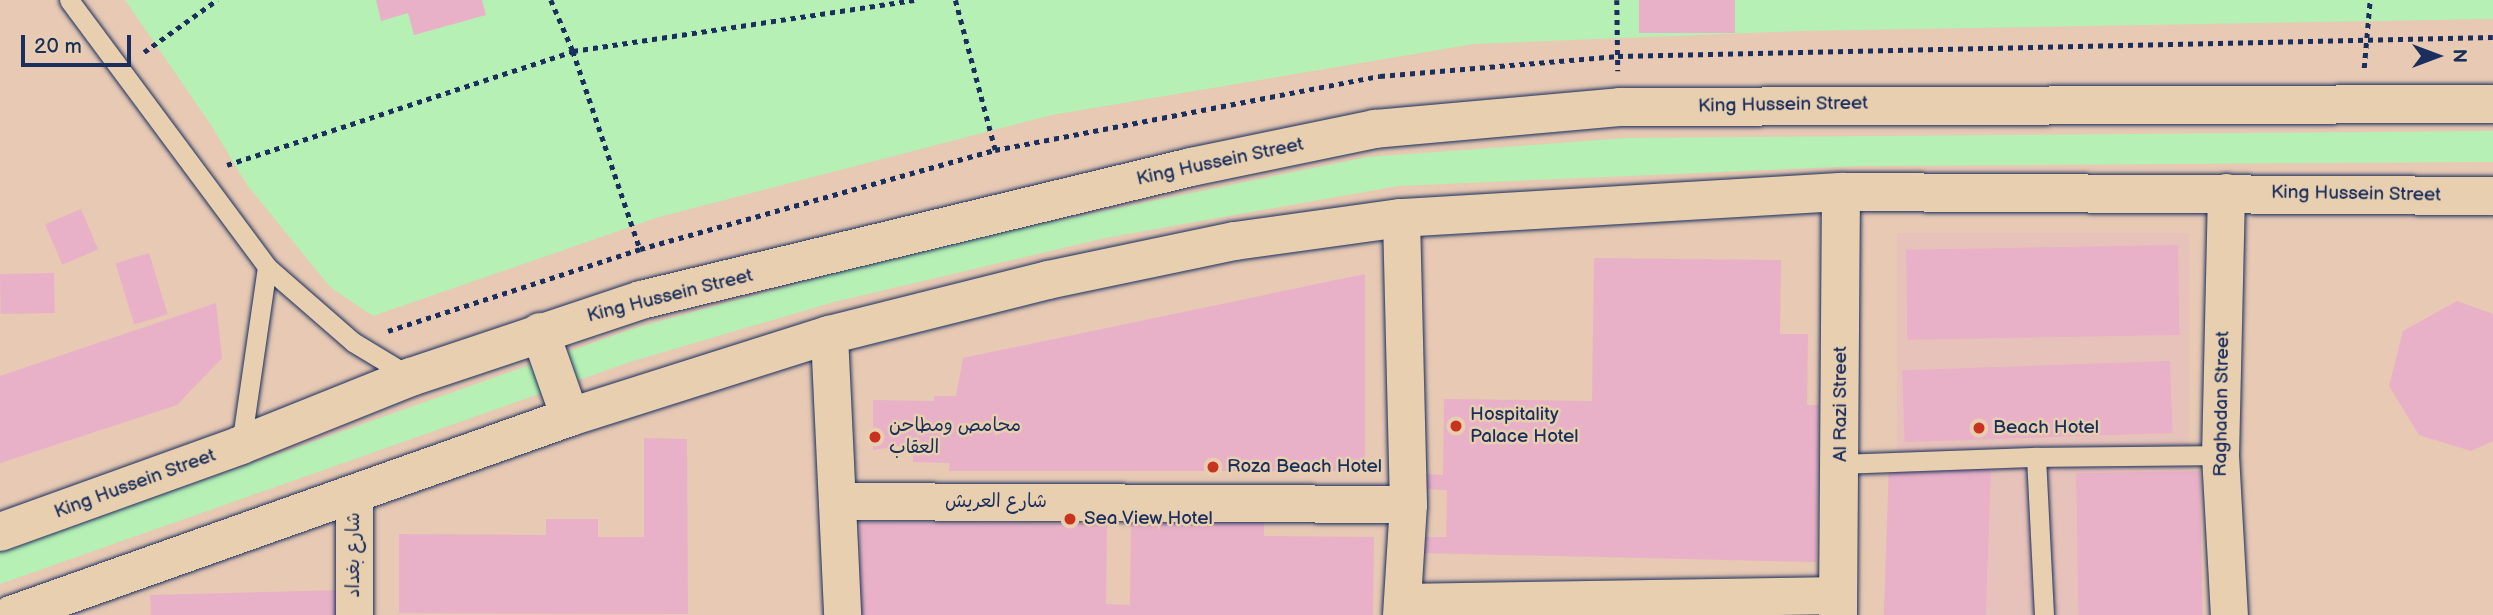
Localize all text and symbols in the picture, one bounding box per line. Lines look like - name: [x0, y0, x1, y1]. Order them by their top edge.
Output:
- scale bar: [24, 21, 135, 65]
- north arrow: [2402, 21, 2472, 91]
- text: 20 m: [34, 34, 82, 59]
- text: N: [2447, 49, 2470, 63]
- street label: King Hussein Street: [1698, 92, 1868, 118]
- street label: King Hussein Street: [1134, 133, 1306, 191]
- street label: King Hussein Street: [2271, 181, 2441, 207]
- street label: King Hussein Street: [585, 264, 755, 328]
- street label: Raghadan Street: [2209, 331, 2235, 477]
- street label: Al Razi Street: [1830, 346, 1852, 462]
- place label: Hospitality Palace Hotel: [1470, 404, 1579, 448]
- place label: محامص ومطاحن العقاب: [889, 415, 1021, 459]
- place label: Beach Hotel: [1993, 417, 2099, 439]
- marker: Hospitality Palace Hotel: [1448, 418, 1464, 434]
- marker: Beach Hotel: [1971, 420, 1987, 436]
- marker: محامص ومطاحن العقاب: [867, 429, 883, 445]
- street label: King Hussein Street: [51, 444, 219, 524]
- place label: Roza Beach Hotel: [1227, 456, 1382, 478]
- marker: Roza Beach Hotel: [1205, 459, 1221, 475]
- street label: شارع العريش: [945, 491, 1047, 513]
- place label: Sea View Hotel: [1084, 508, 1213, 530]
- marker: Sea View Hotel: [1062, 511, 1078, 527]
- street label: شارع بغداد: [343, 512, 365, 598]

